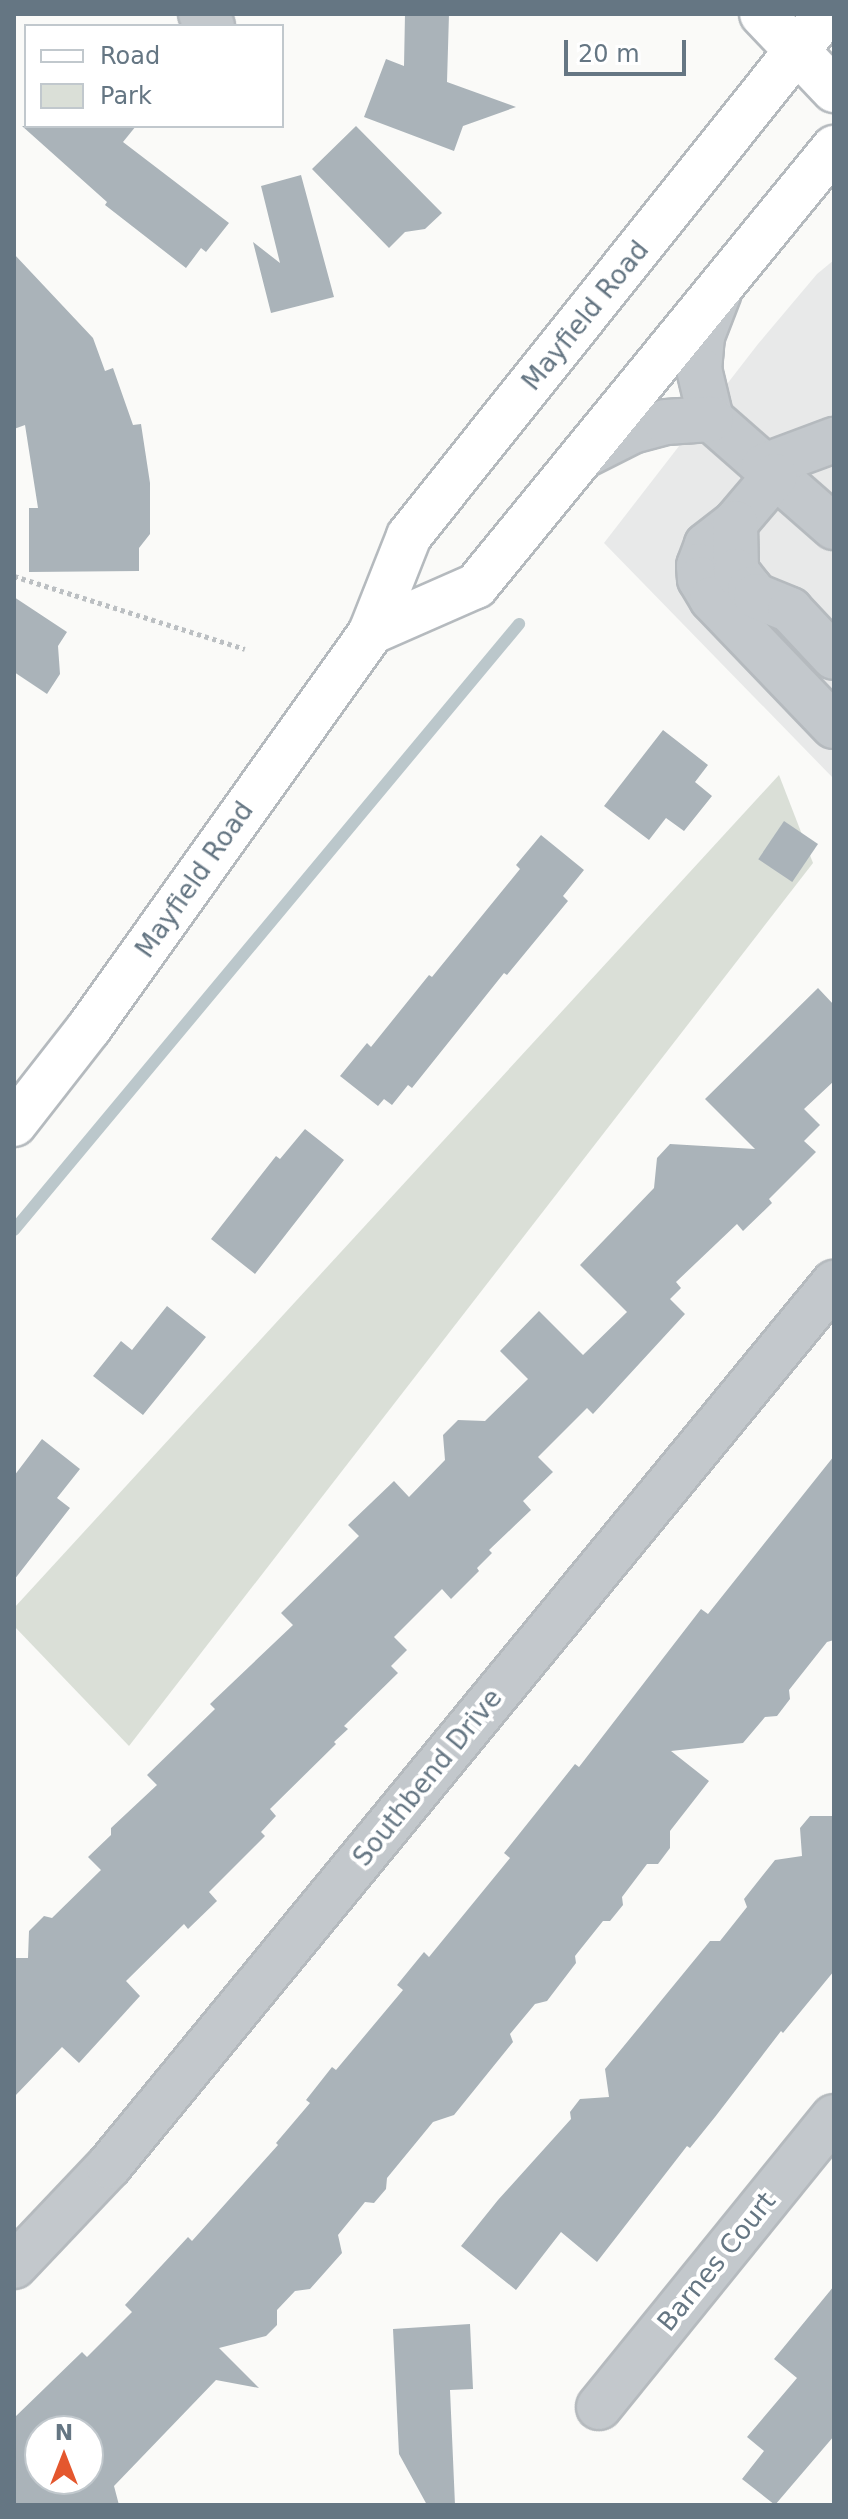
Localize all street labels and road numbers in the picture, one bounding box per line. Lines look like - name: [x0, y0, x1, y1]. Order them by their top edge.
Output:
- street label: Mayfield Road: [516, 235, 656, 397]
- street label: Mayfield Road: [130, 796, 260, 964]
- street label: Southbend Drive: [347, 1683, 509, 1873]
- street label: Barnes Court: [651, 2186, 783, 2338]

